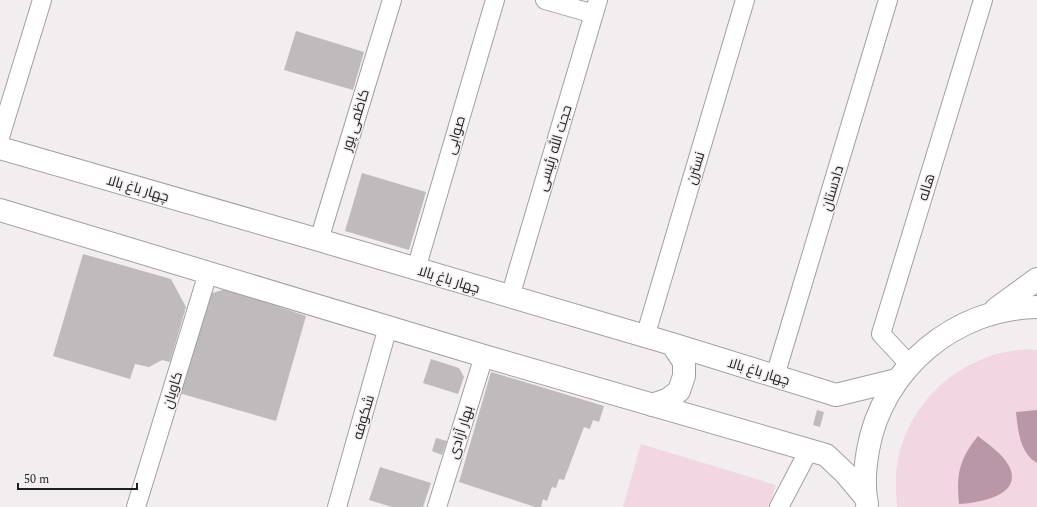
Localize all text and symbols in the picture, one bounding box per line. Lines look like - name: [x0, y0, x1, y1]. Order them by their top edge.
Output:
- street label: کاظمی پور: [336, 86, 375, 155]
- street label: حجت الله رئیسی: [531, 102, 578, 194]
- street label: صوابی: [440, 113, 471, 157]
- street label: نسترن: [681, 149, 710, 187]
- street label: دادستان: [816, 163, 849, 213]
- street label: چهار باغ بالا: [104, 170, 172, 207]
- street label: هاله: [912, 171, 940, 203]
- street label: چهار باغ بالا: [415, 260, 483, 299]
- street label: چهار باغ بالا: [725, 352, 793, 391]
- street label: کاویان: [157, 369, 188, 411]
- street label: شکوفه: [347, 392, 380, 442]
- street label: بهار آزادی: [442, 403, 479, 461]
- scale bar: [18, 465, 137, 491]
- text: 50 m: [24, 470, 49, 489]

